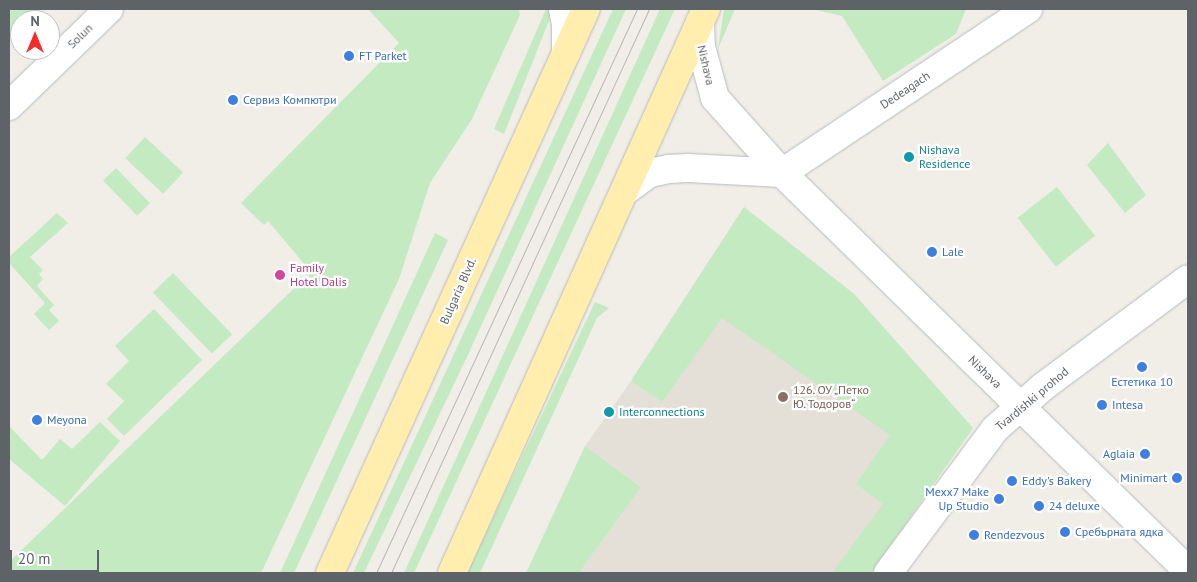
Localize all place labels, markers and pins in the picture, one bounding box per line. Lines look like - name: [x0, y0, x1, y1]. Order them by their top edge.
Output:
- place label: FT Parket: [359, 49, 407, 63]
- marker: FT Parket: [343, 50, 355, 62]
- place label: Сервиз Компютри: [243, 93, 336, 107]
- marker: Сервиз Компютри: [227, 94, 239, 106]
- place label: Nishava Residence: [919, 143, 970, 171]
- marker: Nishava Residence: [903, 151, 915, 163]
- place label: Lale: [942, 245, 964, 259]
- marker: Lale: [926, 246, 938, 258]
- place label: Family Hotel Dalis: [290, 261, 347, 289]
- marker: Family Hotel Dalis: [274, 269, 286, 281]
- marker: Естетика 10: [1136, 361, 1148, 373]
- place label: Естетика 10: [1111, 375, 1173, 389]
- place label: 126. ОУ „Петко Ю. Тодоров“: [793, 383, 871, 411]
- marker: 126. ОУ „Петко Ю. Тодоров“: [777, 391, 789, 403]
- place label: Intesa: [1112, 398, 1143, 412]
- marker: Intesa: [1096, 399, 1108, 411]
- place label: Interconnections: [619, 405, 705, 419]
- marker: Interconnections: [603, 406, 615, 418]
- place label: Meyona: [47, 413, 87, 427]
- marker: Meyona: [31, 414, 43, 426]
- place label: Aglaia: [1103, 447, 1135, 461]
- marker: Aglaia: [1139, 448, 1151, 460]
- place label: Minimart: [1120, 471, 1167, 485]
- marker: Minimart: [1171, 472, 1183, 484]
- place label: Eddy's Bakery: [1022, 474, 1091, 488]
- marker: Eddy's Bakery: [1006, 475, 1018, 487]
- place label: Mexx7 Make Up Studio: [925, 485, 989, 513]
- marker: Mexx7 Make Up Studio: [993, 493, 1005, 505]
- place label: 24 deluxe: [1049, 499, 1100, 513]
- marker: 24 deluxe: [1033, 500, 1045, 512]
- place label: Сребърната ядка: [1075, 525, 1163, 539]
- marker: Сребърната ядка: [1059, 526, 1071, 538]
- place label: Rendezvous: [984, 528, 1044, 542]
- marker: Rendezvous: [968, 529, 980, 541]

